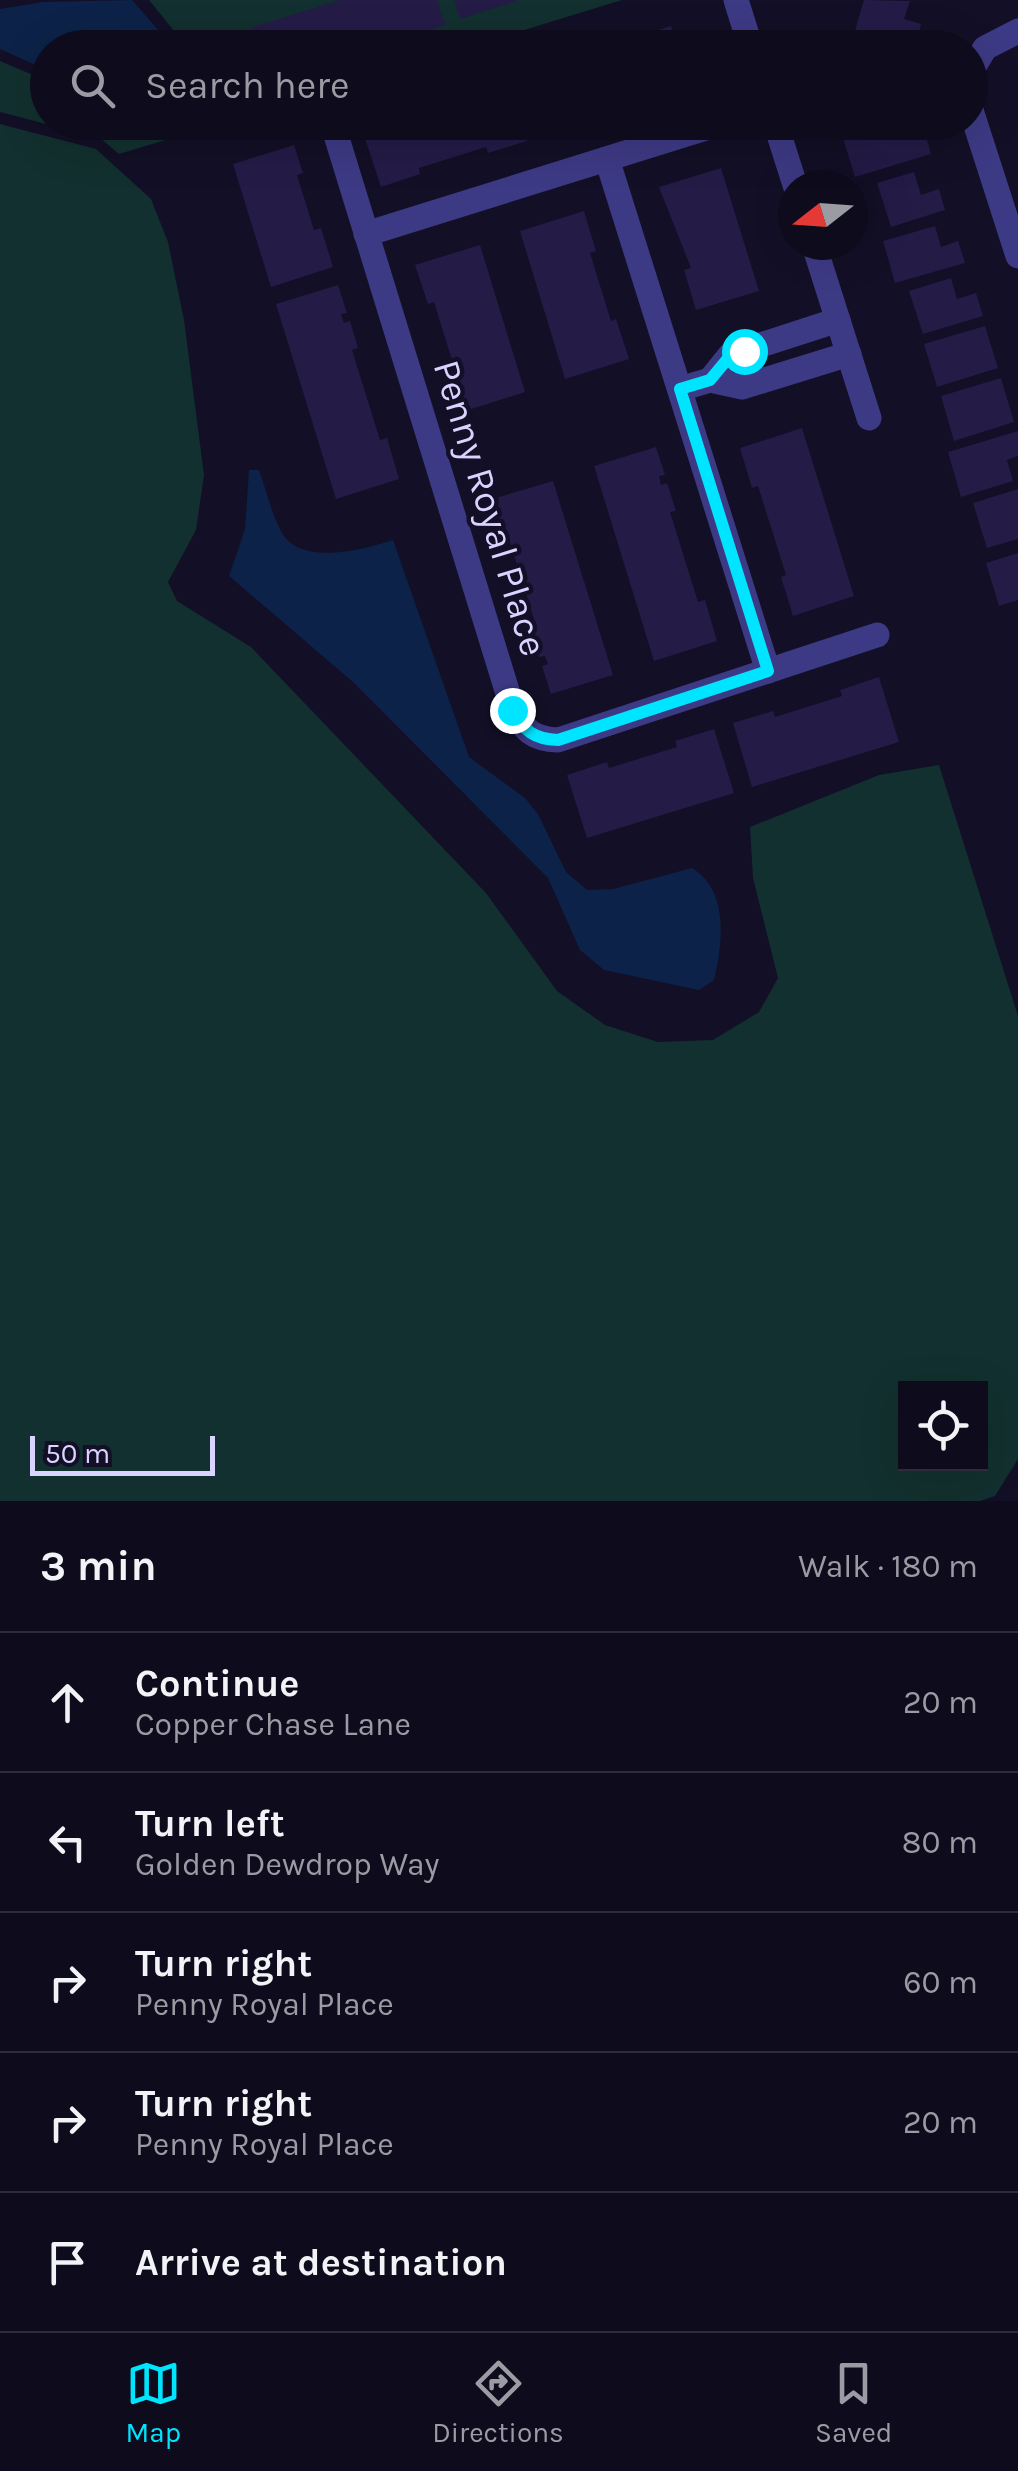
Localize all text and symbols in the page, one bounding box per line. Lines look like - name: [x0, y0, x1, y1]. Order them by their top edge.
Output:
- search box: [30, 30, 988, 140]
- icon: search: [65, 58, 120, 113]
- text: Search here: [145, 63, 349, 108]
- north arrow: [778, 170, 868, 260]
- route start: [722, 329, 768, 375]
- street label: Penny Royal Place: [424, 355, 556, 661]
- route end: [490, 688, 536, 734]
- map controls: [898, 1381, 988, 1471]
- button: locate: [898, 1381, 988, 1471]
- scale bar: [30, 1431, 215, 1476]
- text: 50 m: [45, 1437, 110, 1470]
- text: 3 min: [40, 1541, 157, 1591]
- text: Walk · 180 m: [798, 1548, 978, 1585]
- text: Continue: [135, 1661, 299, 1706]
- icon: ahead: [40, 1675, 95, 1730]
- text: 20 m: [903, 1684, 978, 1721]
- text: Copper Chase Lane: [135, 1706, 411, 1743]
- text: Turn left: [135, 1801, 285, 1846]
- icon: left: [40, 1815, 95, 1870]
- text: 80 m: [902, 1824, 978, 1861]
- text: Golden Dewdrop Way: [135, 1846, 440, 1883]
- text: Turn right: [135, 1941, 312, 1986]
- icon: right: [40, 1955, 95, 2010]
- text: 60 m: [903, 1964, 978, 2001]
- text: Penny Royal Place: [135, 1986, 394, 2023]
- text: Turn right: [135, 2081, 312, 2126]
- icon: right: [40, 2095, 95, 2150]
- text: 20 m: [903, 2104, 978, 2141]
- text: Penny Royal Place: [135, 2126, 394, 2163]
- icon: arrive: [40, 2235, 95, 2290]
- text: Arrive at destination: [135, 2240, 507, 2285]
- tab: Map: [126, 2356, 181, 2449]
- tab: Directions: [432, 2356, 564, 2449]
- tab: Saved: [815, 2356, 892, 2449]

